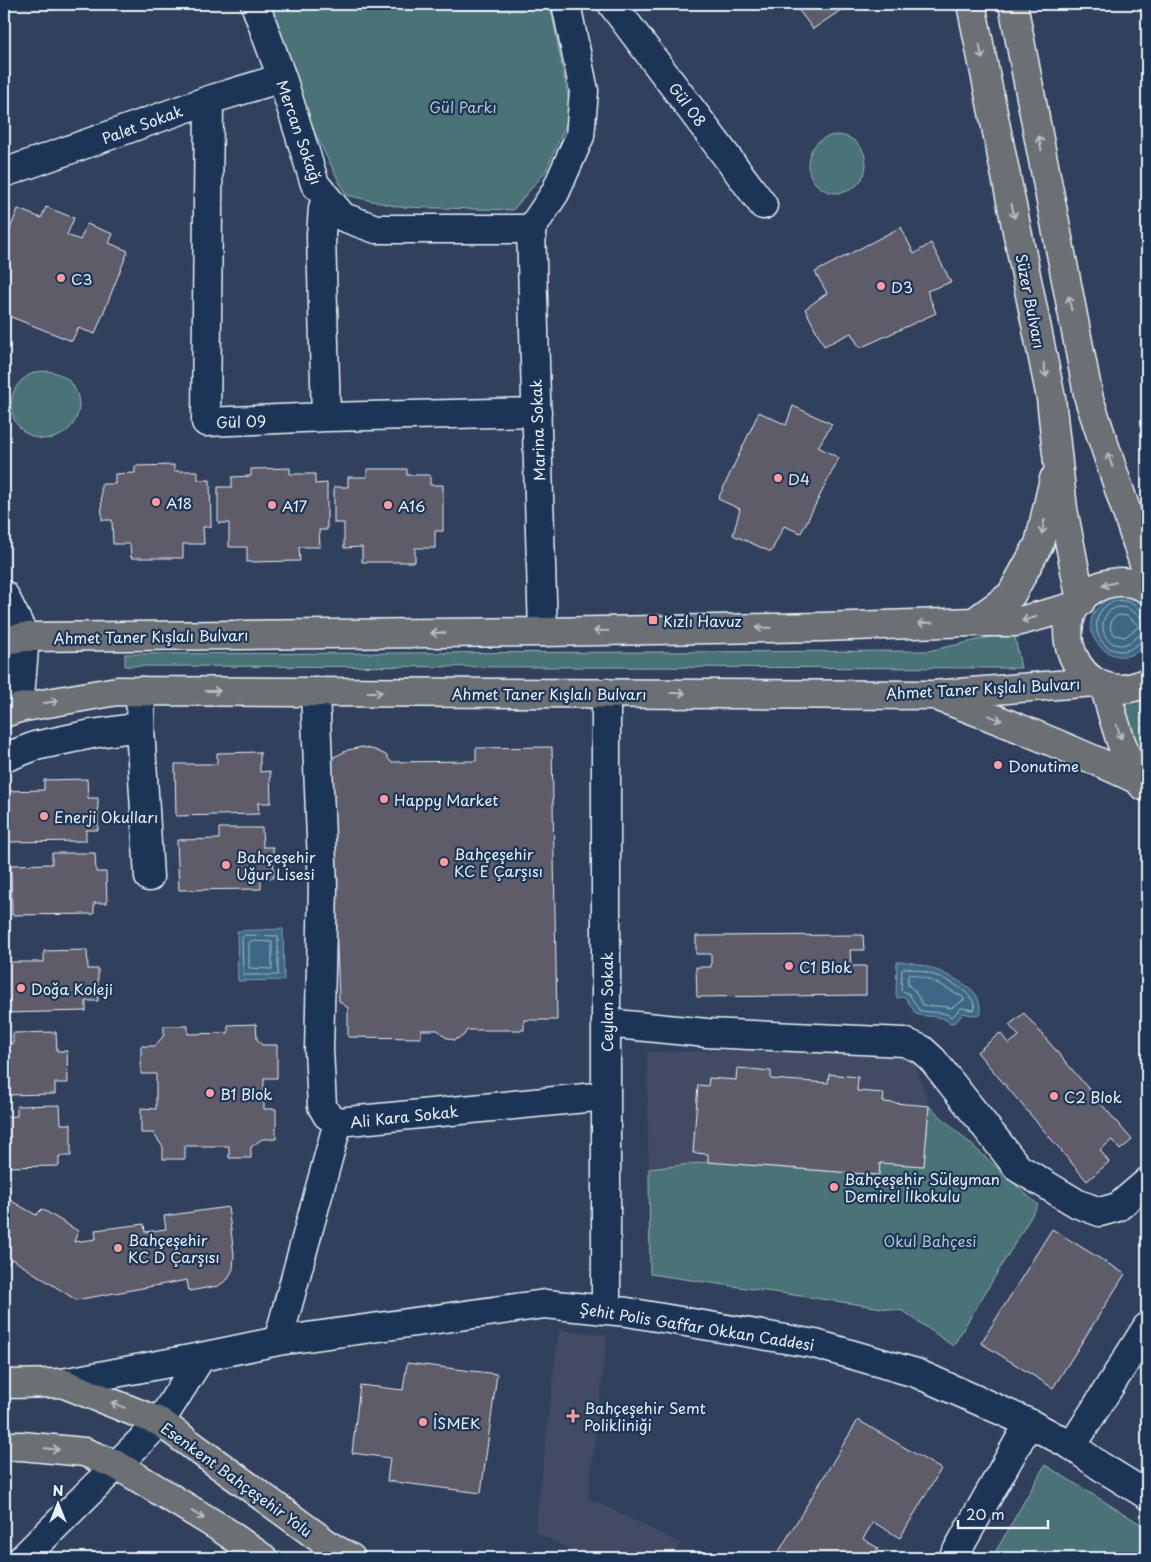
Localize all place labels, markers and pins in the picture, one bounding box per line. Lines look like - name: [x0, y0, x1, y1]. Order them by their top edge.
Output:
- place label: C3: [71, 267, 92, 290]
- marker: C3: [55, 272, 67, 284]
- place label: D3: [891, 275, 913, 298]
- marker: D3: [875, 280, 887, 292]
- place label: D4: [788, 467, 810, 490]
- marker: D4: [772, 472, 784, 484]
- place label: A18: [166, 491, 192, 514]
- place label: A17: [282, 494, 308, 517]
- place label: A16: [398, 494, 425, 517]
- marker: A18: [150, 496, 162, 508]
- marker: A17: [266, 499, 278, 511]
- marker: A16: [382, 499, 394, 511]
- place label: Kızlı Havuz: [663, 609, 742, 632]
- marker: Kızlı Havuz: [647, 614, 659, 626]
- place label: Donutime: [1008, 754, 1079, 777]
- marker: Donutime: [992, 759, 1004, 771]
- place label: Happy Market: [394, 788, 499, 811]
- marker: Happy Market: [378, 793, 390, 805]
- place label: Enerji Okulları: [54, 805, 158, 828]
- marker: Enerji Okulları: [38, 810, 50, 822]
- place label: Bahçeşehir KC E Çarşısı: [454, 842, 543, 882]
- place label: Bahçeşehir Uğur Lisesi: [236, 845, 316, 885]
- marker: Bahçeşehir KC E Çarşısı: [438, 856, 450, 868]
- marker: Bahçeşehir Uğur Lisesi: [220, 859, 232, 871]
- place label: C1 Blok: [799, 955, 853, 978]
- marker: C1 Blok: [783, 960, 795, 972]
- place label: Doğa Koleji: [31, 977, 113, 1000]
- marker: Doğa Koleji: [15, 982, 27, 994]
- place label: B1 Blok: [220, 1082, 273, 1105]
- place label: C2 Blok: [1064, 1085, 1123, 1108]
- marker: B1 Blok: [204, 1087, 216, 1099]
- marker: C2 Blok: [1048, 1090, 1060, 1102]
- place label: Bahçeşehir Süleyman Demirel İlkokulu: [844, 1167, 1000, 1207]
- marker: Bahçeşehir Süleyman Demirel İlkokulu: [828, 1181, 840, 1193]
- place label: Bahçeşehir KC D Çarşısı: [128, 1228, 220, 1268]
- marker: Bahçeşehir KC D Çarşısı: [112, 1242, 124, 1254]
- place label: Bahçeşehir Semt Polikliniği: [584, 1396, 706, 1436]
- marker: Bahçeşehir Semt Polikliniği: [566, 1409, 580, 1423]
- place label: İSMEK: [433, 1411, 480, 1434]
- marker: İSMEK: [417, 1416, 429, 1428]

